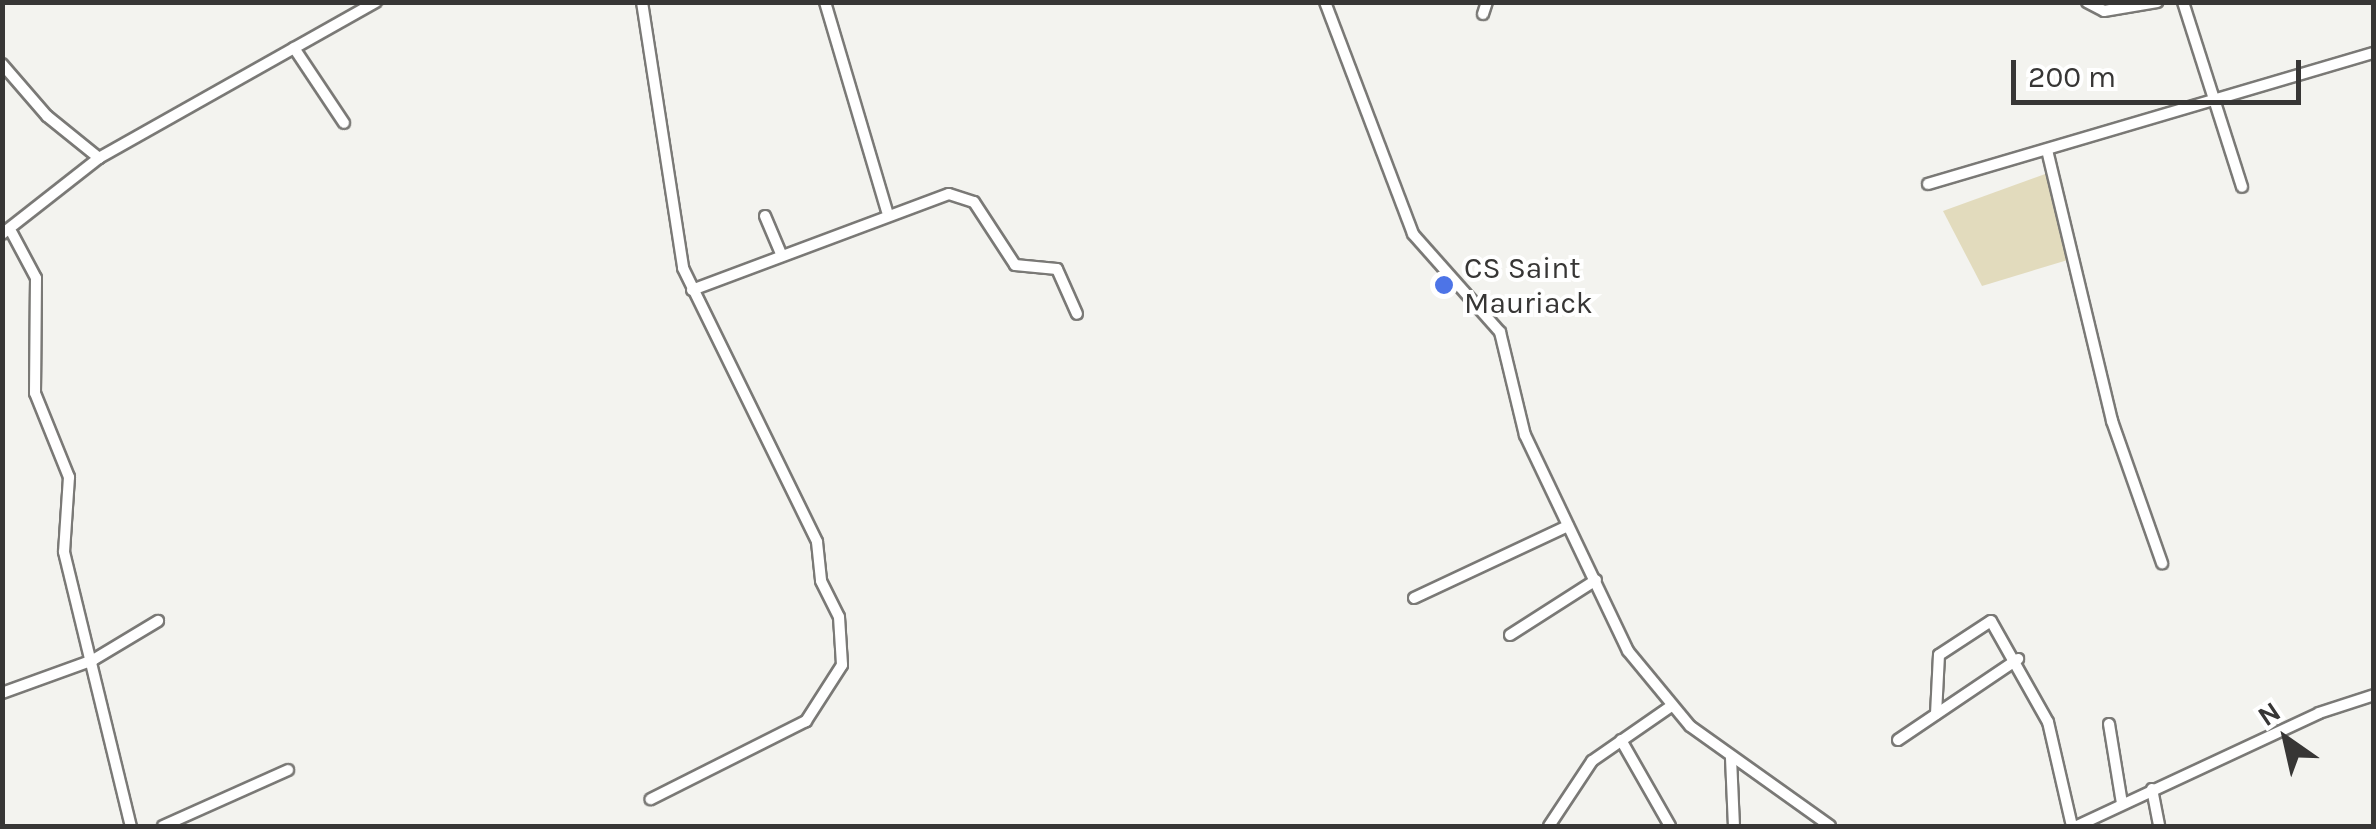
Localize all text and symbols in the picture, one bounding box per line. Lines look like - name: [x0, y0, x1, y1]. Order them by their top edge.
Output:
- scale bar: [2016, 40, 2306, 102]
- text: 200 m: [2028, 59, 2116, 95]
- place label: CS Saint Mauriack: [1464, 250, 1593, 320]
- marker: CS Saint Mauriack: [1433, 274, 1455, 296]
- north arrow: [2236, 689, 2336, 789]
- text: N: [2251, 694, 2286, 733]

